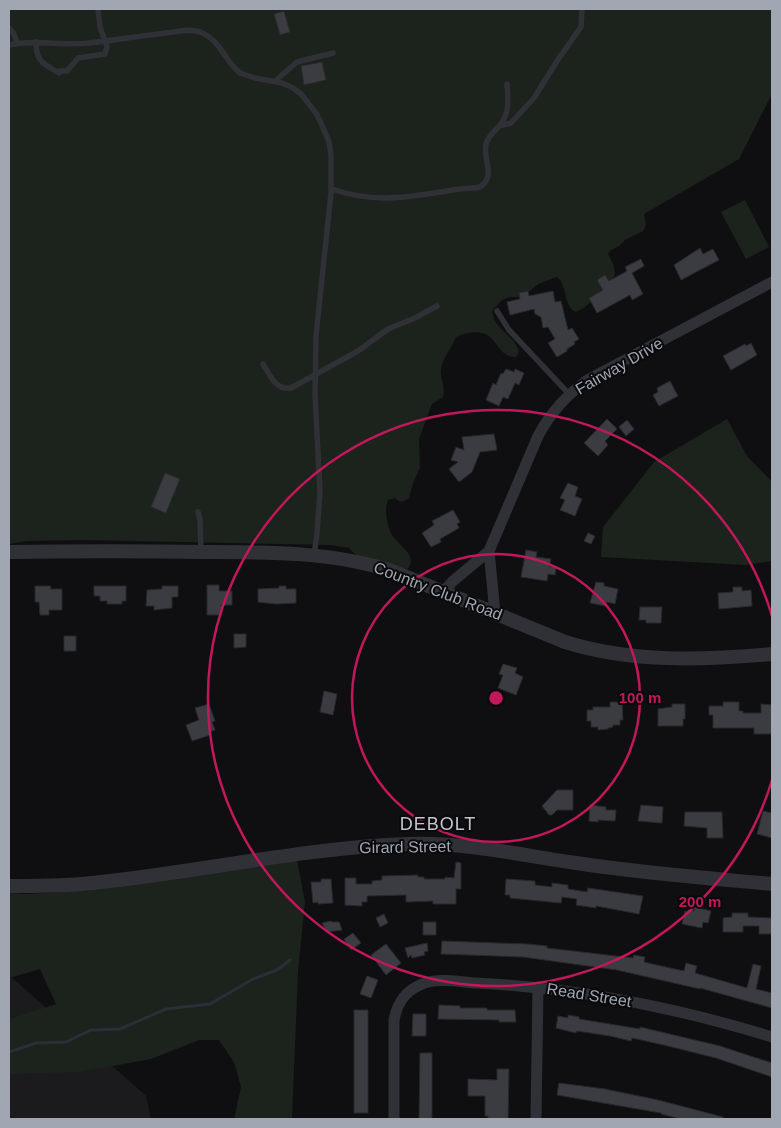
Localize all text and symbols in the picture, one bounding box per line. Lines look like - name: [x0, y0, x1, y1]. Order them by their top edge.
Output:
- street label: Fairway Drive: [572, 334, 666, 398]
- street label: Country Club Road: [371, 559, 505, 623]
- centre of rings: [487, 689, 505, 707]
- text: 100 m: [619, 689, 661, 706]
- district label: DEBOLT: [400, 814, 476, 834]
- street label: Girard Street: [359, 838, 451, 856]
- text: 200 m: [679, 893, 721, 910]
- street label: Read Street: [546, 980, 633, 1010]

